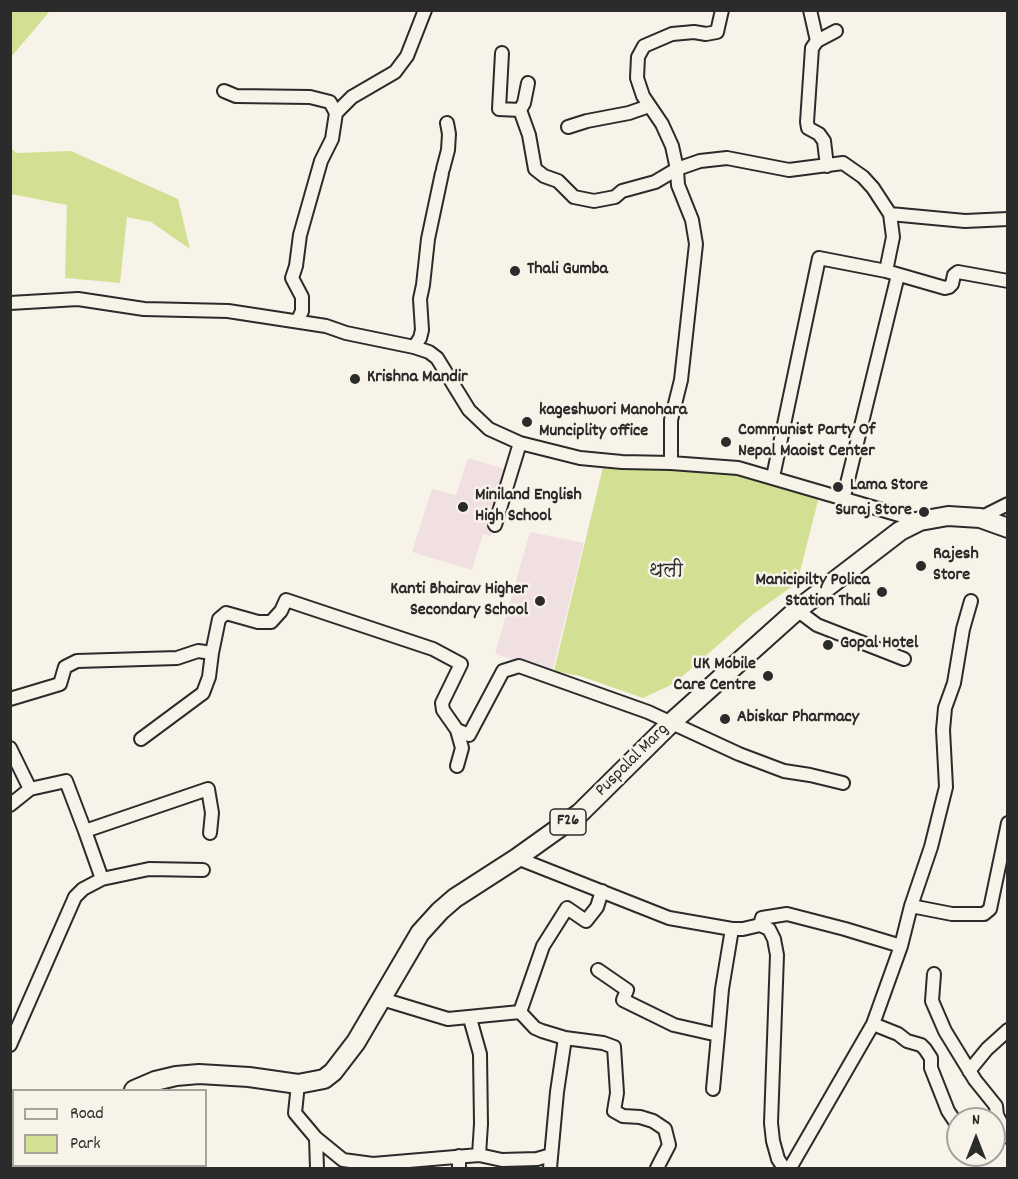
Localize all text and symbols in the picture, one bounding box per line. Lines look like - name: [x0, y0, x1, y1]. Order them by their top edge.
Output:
- place label: Thali Gumba: [527, 260, 608, 282]
- marker: Thali Gumba: [508, 264, 522, 278]
- place label: Krishna Mandir: [367, 368, 468, 390]
- marker: Krishna Mandir: [348, 372, 362, 386]
- place label: kageshwori Manohara Munciplity office: [539, 401, 687, 444]
- marker: kageshwori Manohara Munciplity office: [520, 415, 534, 429]
- place label: Communist Party Of Nepal Maoist Center: [738, 421, 875, 464]
- marker: Communist Party Of Nepal Maoist Center: [719, 435, 733, 449]
- place label: Lama Store: [850, 476, 928, 498]
- marker: Lama Store: [831, 480, 845, 494]
- place label: Miniland English High School: [475, 486, 582, 528]
- marker: Miniland English High School: [456, 500, 470, 514]
- place label: Suraj Store: [835, 501, 912, 523]
- marker: Suraj Store: [917, 505, 931, 519]
- place label: Rajesh Store: [933, 545, 979, 588]
- marker: Rajesh Store: [914, 559, 928, 573]
- district label: थली: [649, 561, 683, 585]
- place label: Manicipilty Polica Station Thali: [756, 571, 870, 614]
- place label: Kanti Bhairav Higher Secondary School: [390, 580, 528, 622]
- marker: Manicipilty Polica Station Thali: [875, 585, 889, 599]
- marker: Kanti Bhairav Higher Secondary School: [533, 594, 547, 608]
- place label: Gopal Hotel: [840, 634, 918, 656]
- marker: Gopal Hotel: [821, 638, 835, 652]
- place label: UK Mobile Care Centre: [674, 655, 756, 698]
- marker: UK Mobile Care Centre: [761, 669, 775, 683]
- place label: Abiskar Pharmacy: [737, 708, 859, 730]
- marker: Abiskar Pharmacy: [718, 712, 732, 726]
- street label: Puspalal Marg: [592, 720, 674, 802]
- road number: F26: [550, 809, 586, 835]
- legend: [12, 1089, 207, 1167]
- text: Road: [70, 1102, 104, 1127]
- north arrow: [946, 1107, 1006, 1167]
- text: N: [972, 1109, 980, 1132]
- text: Park: [70, 1132, 101, 1157]

